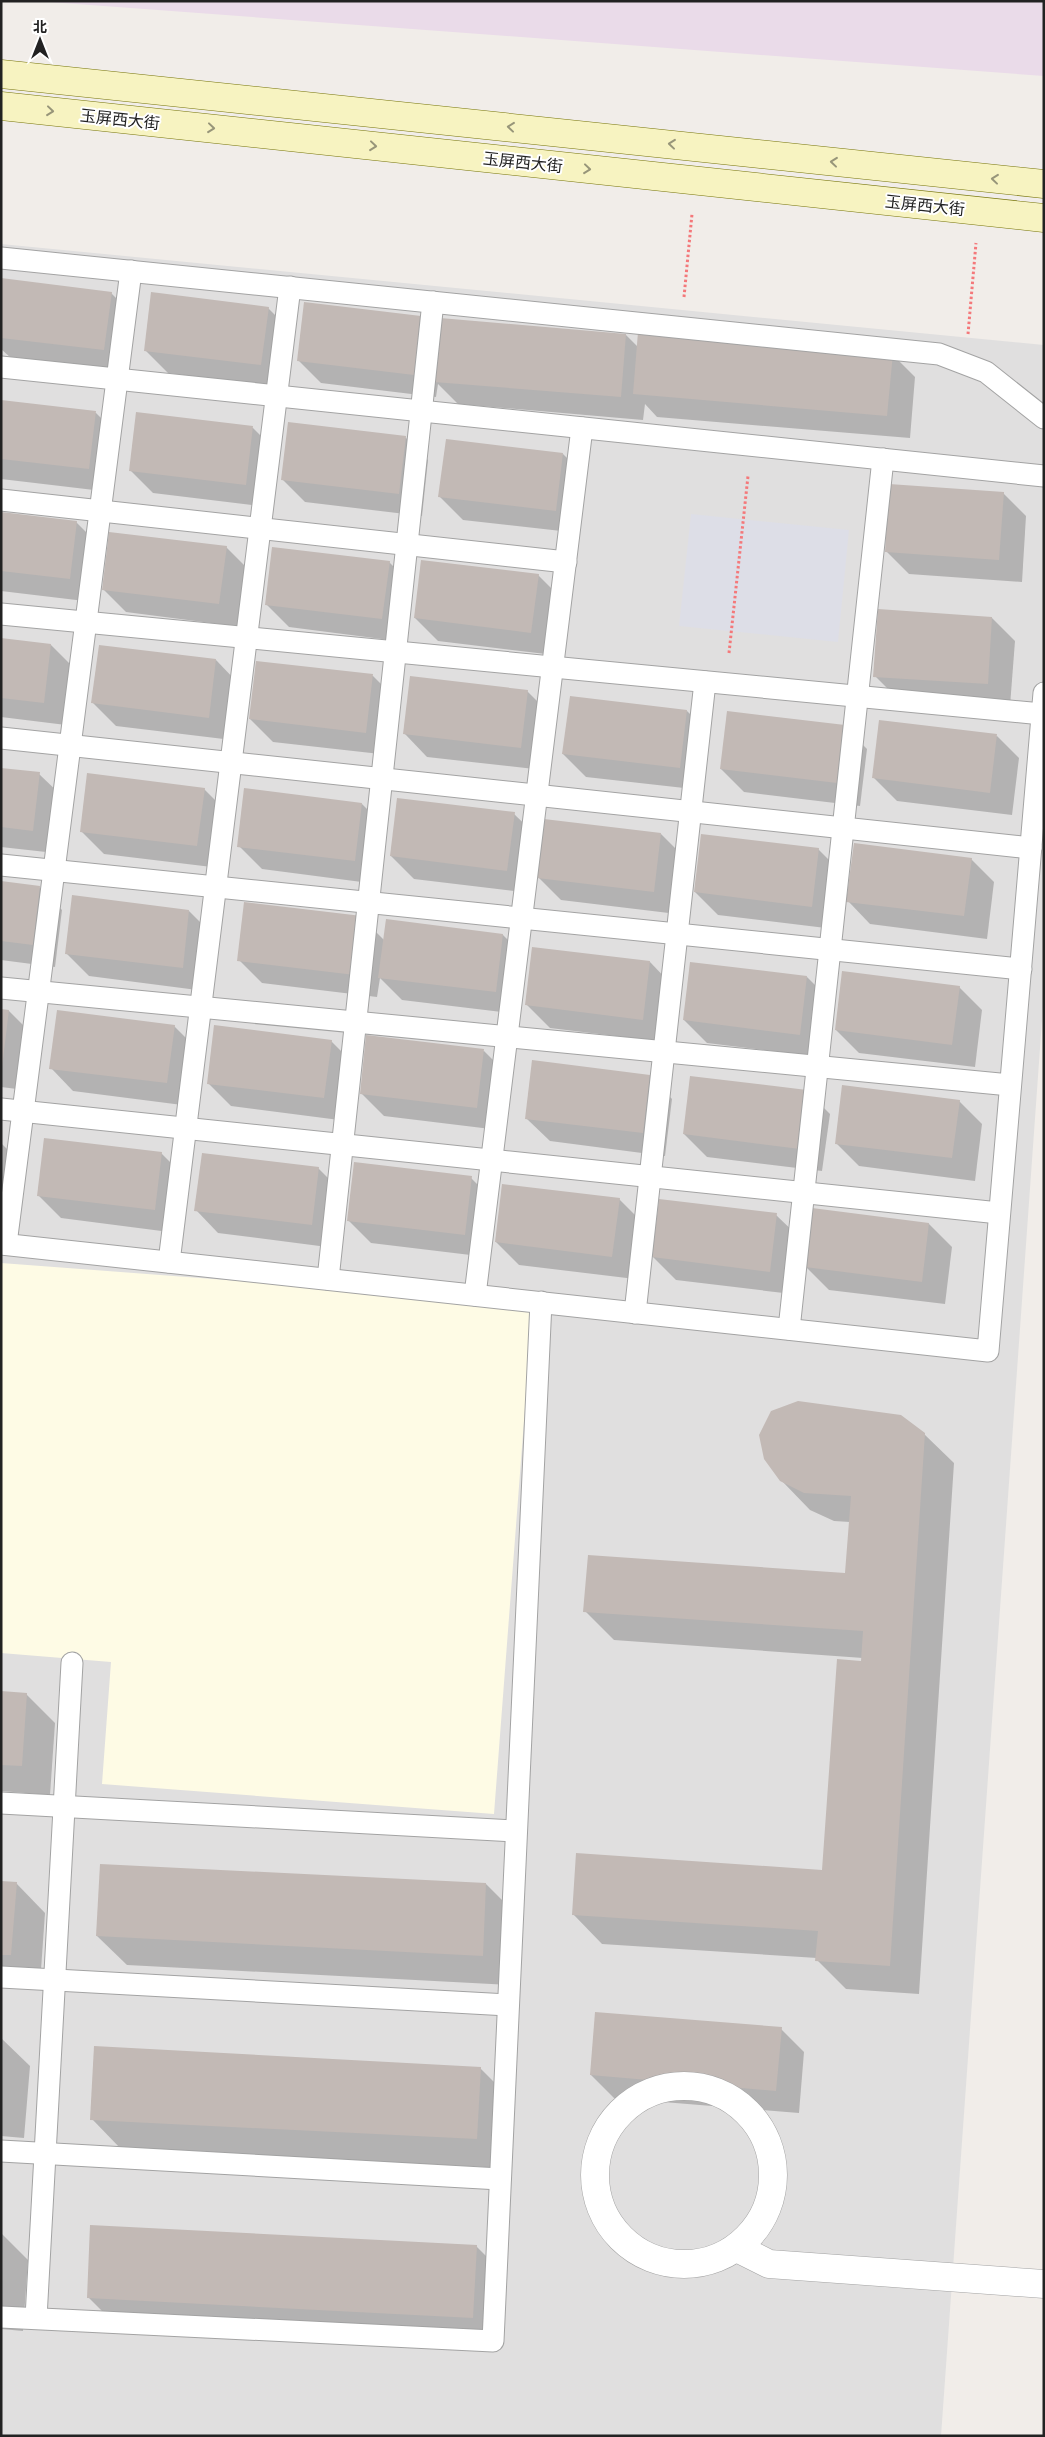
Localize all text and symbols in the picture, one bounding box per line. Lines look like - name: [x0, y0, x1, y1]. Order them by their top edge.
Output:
- north arrow: [15, 15, 65, 65]
- text: 北: [33, 19, 47, 36]
- one-way arrow: [46, 105, 54, 116]
- street label: 玉屏西大街: [79, 106, 161, 133]
- one-way arrow: [506, 122, 514, 133]
- one-way arrow: [208, 123, 216, 134]
- one-way arrow: [668, 139, 676, 150]
- one-way arrow: [369, 140, 377, 151]
- street label: 玉屏西大街: [482, 149, 564, 176]
- one-way arrow: [829, 157, 837, 168]
- one-way arrow: [583, 163, 591, 174]
- one-way arrow: [991, 174, 999, 185]
- street label: 玉屏西大街: [884, 192, 966, 219]

